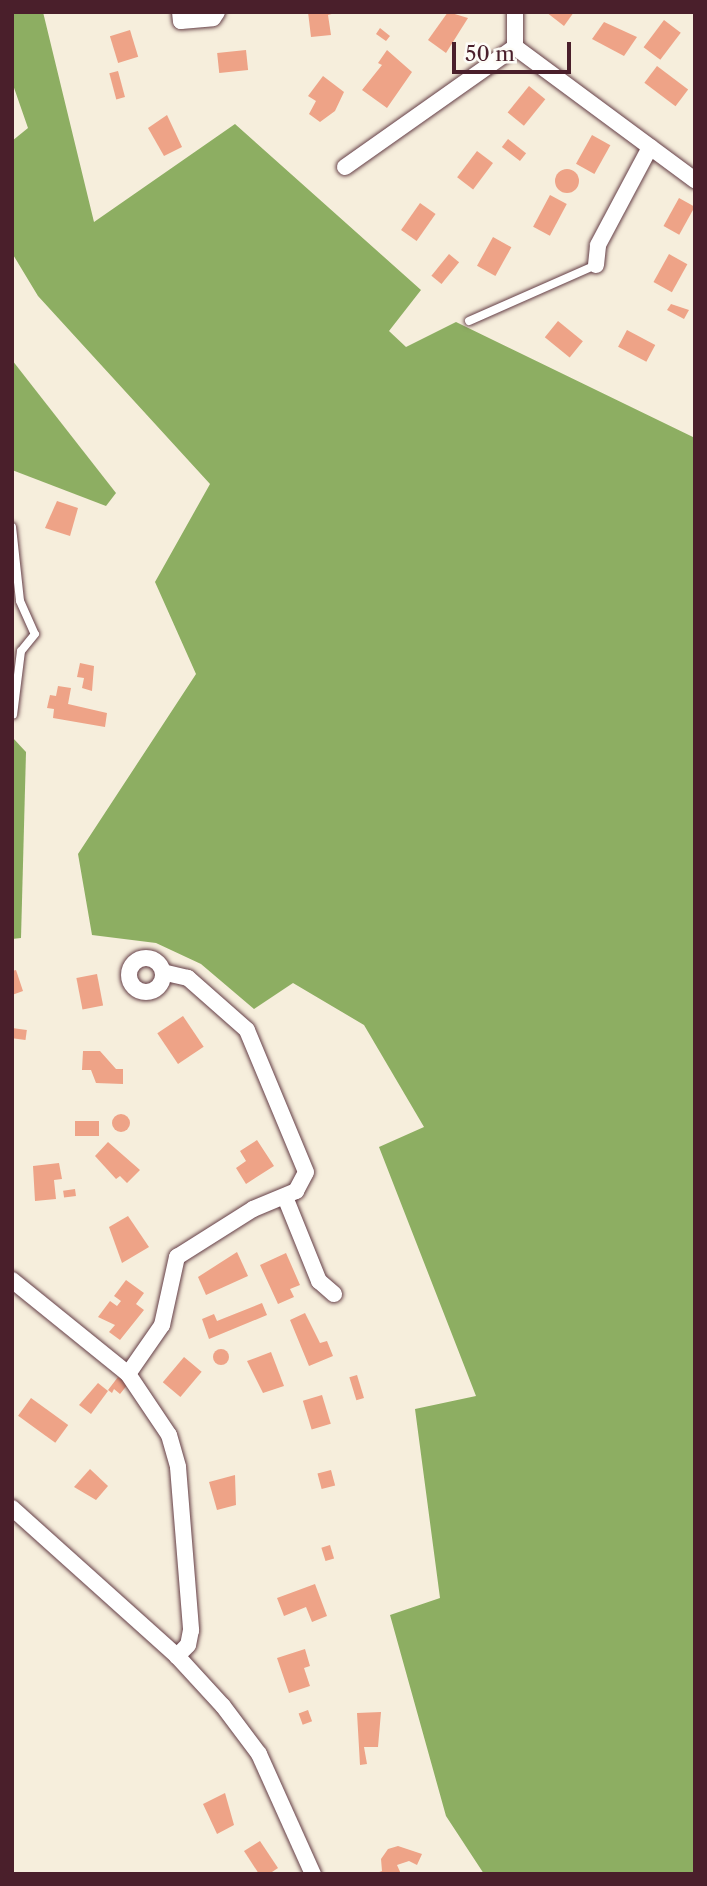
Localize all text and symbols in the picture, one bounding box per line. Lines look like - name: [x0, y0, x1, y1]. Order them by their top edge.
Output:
- scale bar: [455, 28, 574, 72]
- text: 50 m: [465, 41, 515, 66]

